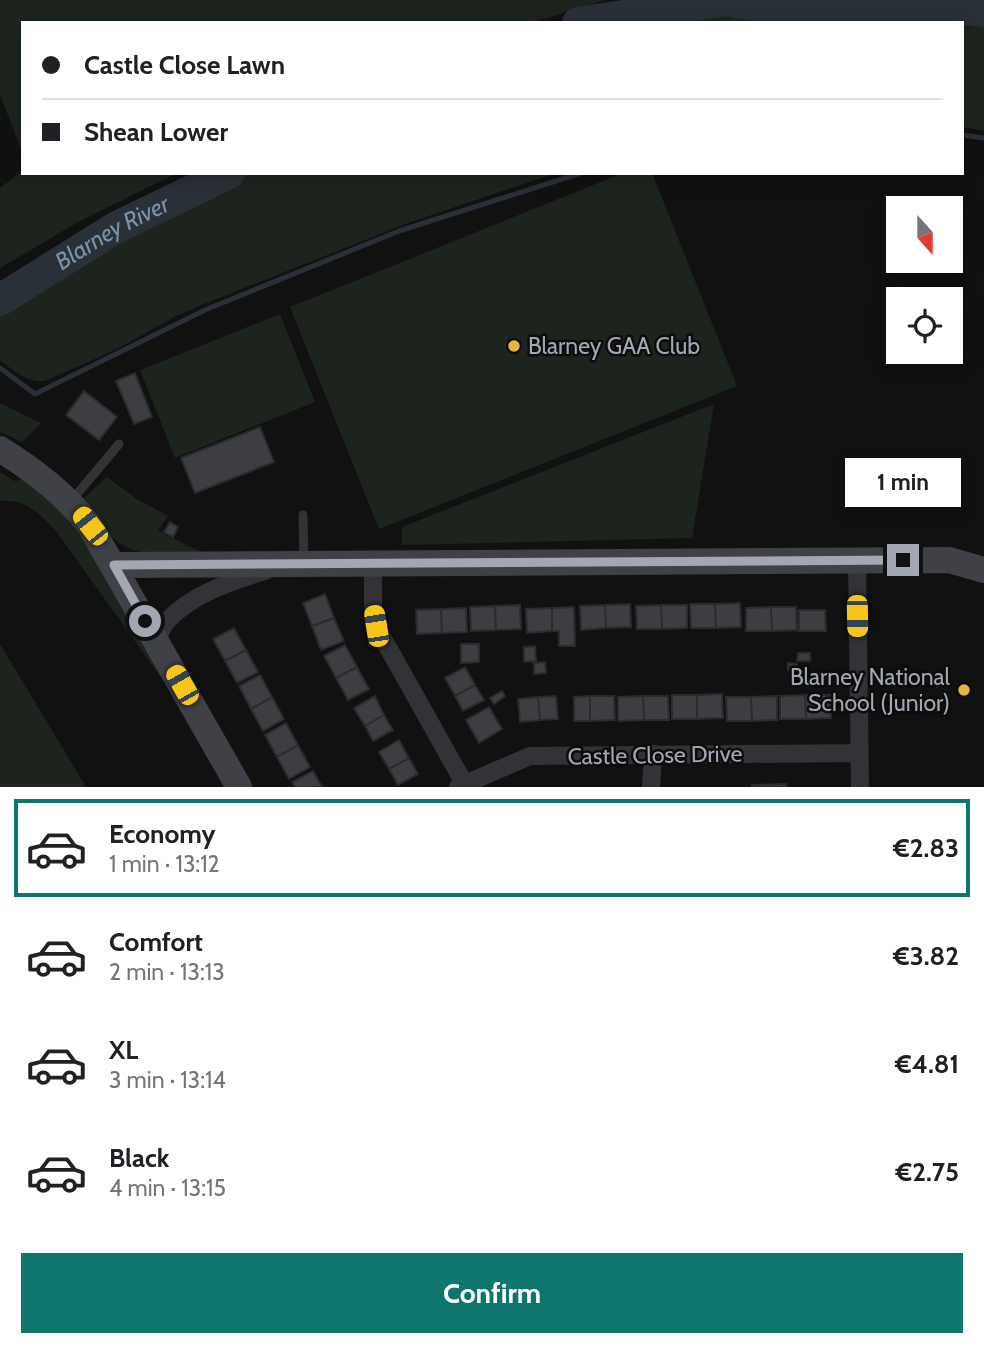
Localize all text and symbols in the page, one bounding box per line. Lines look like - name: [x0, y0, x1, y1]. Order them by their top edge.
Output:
- text: Castle Close Lawn: [84, 49, 285, 81]
- text: Shean Lower: [84, 116, 228, 148]
- water label: Blarney River: [50, 188, 175, 276]
- north arrow: [886, 196, 962, 273]
- map controls: [886, 196, 963, 364]
- button: locate: [886, 287, 963, 364]
- place label: Blarney GAA Club: [528, 332, 700, 360]
- marker: Blarney GAA Club: [506, 338, 522, 354]
- callout: 1 min: [845, 458, 961, 508]
- text: 1 min: [877, 468, 929, 496]
- car: [69, 503, 112, 549]
- route end: [887, 544, 919, 576]
- car: [847, 595, 868, 637]
- car: [363, 604, 390, 648]
- route start: [129, 605, 161, 637]
- car: [163, 662, 202, 708]
- place label: Blarney National School (Junior): [790, 663, 951, 717]
- marker: Blarney National School (Junior): [956, 682, 972, 698]
- street label: Castle Close Drive: [567, 739, 743, 771]
- icon: car: [25, 817, 88, 880]
- text: Economy: [109, 818, 215, 850]
- text: €2.83: [893, 832, 959, 864]
- text: 1 min · 13:12: [109, 850, 220, 878]
- icon: car: [25, 925, 88, 988]
- text: Comfort: [109, 926, 203, 958]
- text: €3.82: [893, 940, 959, 972]
- text: 2 min · 13:13: [109, 958, 225, 986]
- icon: car: [25, 1033, 88, 1096]
- text: XL: [109, 1034, 138, 1066]
- text: €4.81: [895, 1048, 959, 1080]
- text: 3 min · 13:14: [109, 1066, 226, 1094]
- icon: car: [25, 1141, 88, 1204]
- text: Black: [109, 1142, 169, 1174]
- text: €2.75: [896, 1156, 959, 1188]
- text: 4 min · 13:15: [109, 1174, 226, 1202]
- button: Confirm: [21, 1253, 963, 1333]

